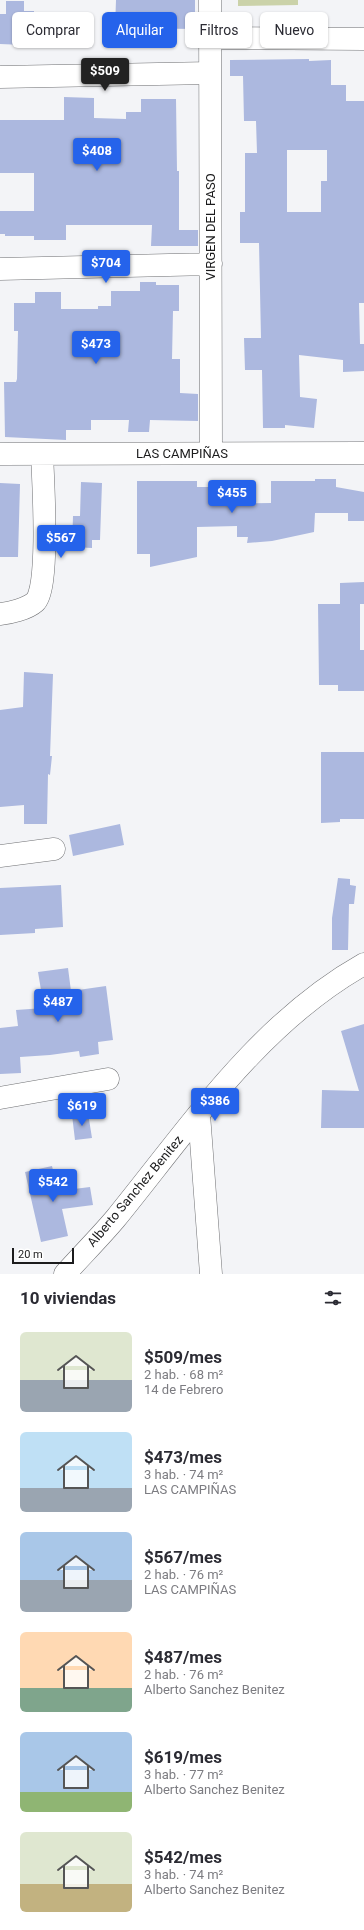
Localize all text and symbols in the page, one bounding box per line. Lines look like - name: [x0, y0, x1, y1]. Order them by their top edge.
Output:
- chip: Comprar: [12, 12, 94, 48]
- chip: Alquilar: [102, 12, 177, 48]
- chip: Filtros: [185, 12, 252, 48]
- chip: Nuevo: [260, 12, 328, 48]
- pin: $509: [81, 58, 129, 92]
- text: $509: [90, 63, 120, 78]
- pin: $408: [73, 138, 121, 172]
- text: $408: [82, 143, 112, 158]
- street label: VIRGEN DEL PASO: [203, 173, 218, 281]
- pin: $704: [82, 250, 130, 284]
- text: $704: [91, 255, 121, 270]
- pin: $473: [72, 331, 120, 365]
- text: $473: [81, 336, 111, 351]
- street label: LAS CAMPIÑAS: [136, 445, 228, 461]
- pin: $455: [208, 480, 256, 514]
- text: $455: [217, 485, 247, 500]
- pin: $567: [37, 525, 85, 559]
- text: $567: [46, 530, 76, 545]
- pin: $487: [34, 989, 82, 1023]
- text: $487: [43, 994, 73, 1009]
- pin: $386: [191, 1088, 239, 1122]
- pin: $619: [58, 1093, 106, 1127]
- text: $386: [200, 1093, 230, 1108]
- text: $619: [67, 1098, 97, 1113]
- street label: Alberto Sanchez Benitez: [84, 1132, 186, 1250]
- pin: $542: [29, 1169, 77, 1203]
- text: $542: [38, 1174, 68, 1189]
- scale bar: [12, 1246, 74, 1265]
- text: 20 m: [18, 1248, 43, 1261]
- icon: filters: [322, 1287, 344, 1309]
- text: 10 viviendas: [20, 1288, 116, 1308]
- text: $509/mes: [144, 1347, 222, 1367]
- icon: home: [52, 1348, 100, 1396]
- text: 2 hab. · 68 m²: [144, 1367, 223, 1382]
- text: 14 de Febrero: [144, 1382, 223, 1397]
- text: $473/mes: [144, 1447, 222, 1467]
- icon: home: [52, 1448, 100, 1496]
- text: 3 hab. · 74 m²: [144, 1467, 223, 1482]
- text: LAS CAMPIÑAS: [144, 1482, 236, 1497]
- text: $567/mes: [144, 1547, 222, 1567]
- icon: home: [52, 1548, 100, 1596]
- text: 2 hab. · 76 m²: [144, 1567, 223, 1582]
- text: LAS CAMPIÑAS: [144, 1582, 236, 1597]
- text: $487/mes: [144, 1647, 222, 1667]
- icon: home: [52, 1648, 100, 1696]
- text: 2 hab. · 76 m²: [144, 1667, 223, 1682]
- text: Alberto Sanchez Benitez: [144, 1682, 285, 1697]
- text: $619/mes: [144, 1747, 222, 1767]
- icon: home: [52, 1748, 100, 1796]
- text: 3 hab. · 77 m²: [144, 1767, 223, 1782]
- text: Alberto Sanchez Benitez: [144, 1782, 285, 1797]
- text: $542/mes: [144, 1847, 222, 1867]
- icon: home: [52, 1848, 100, 1896]
- text: 3 hab. · 74 m²: [144, 1867, 223, 1882]
- text: Alberto Sanchez Benitez: [144, 1882, 285, 1897]

